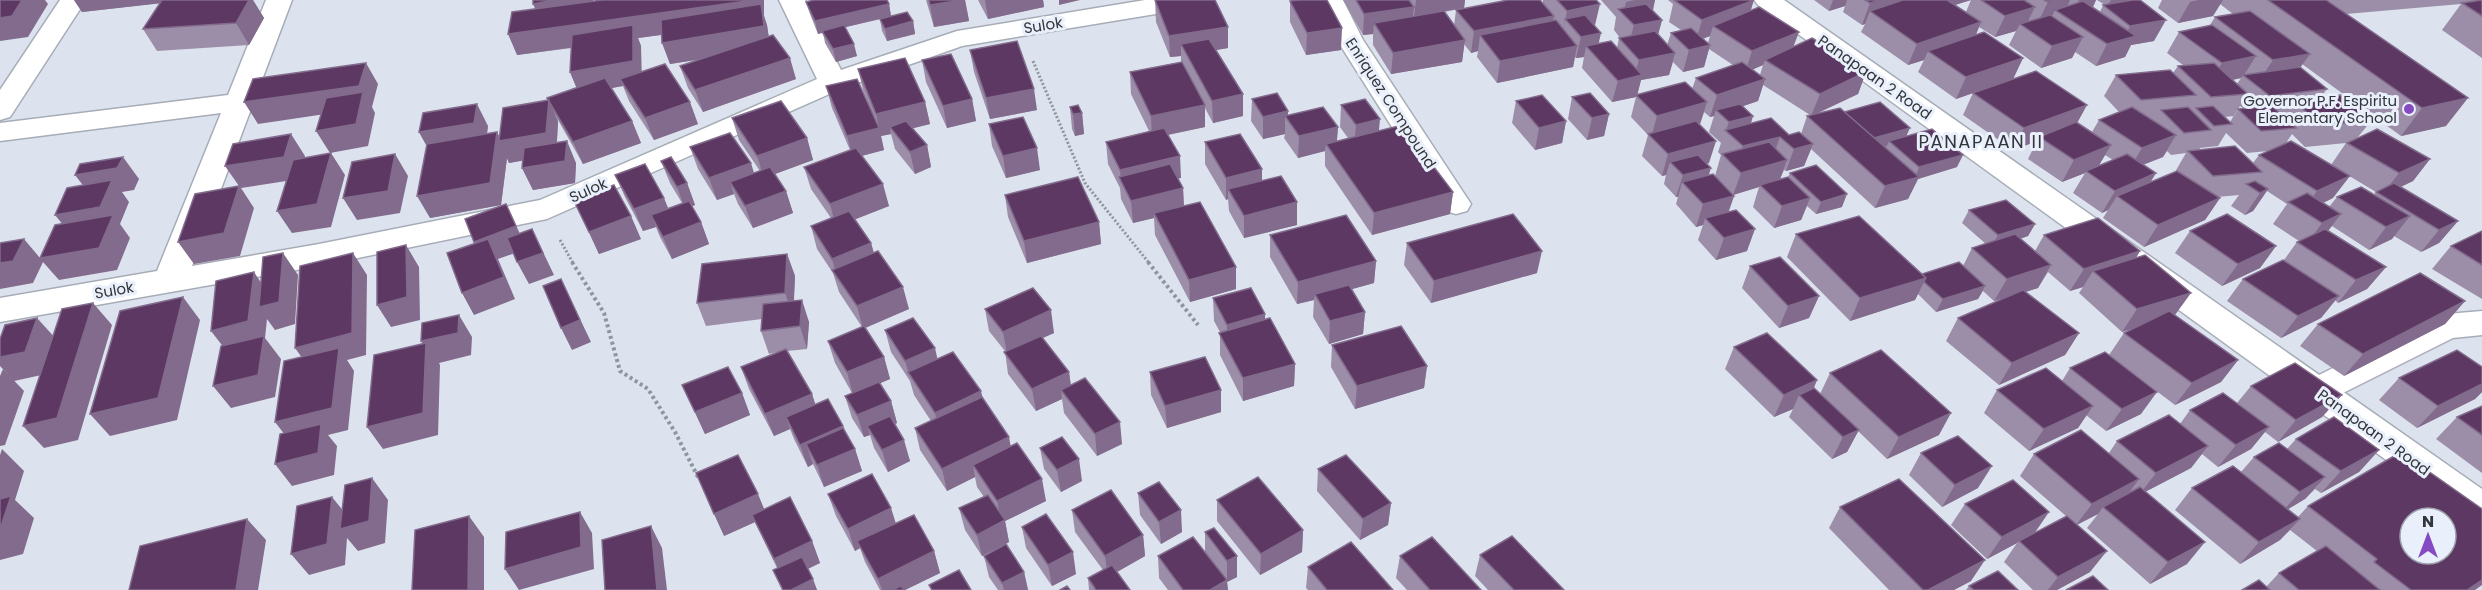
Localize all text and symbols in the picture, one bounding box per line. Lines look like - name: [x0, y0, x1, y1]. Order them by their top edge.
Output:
- street label: Sulok: [1022, 12, 1064, 38]
- street label: Panapaan 2 Road: [1814, 30, 1936, 124]
- street label: Enriquez Compound: [1341, 33, 1441, 173]
- place label: Governor P.F. Espiritu Elementary School: [2243, 90, 2397, 128]
- marker: Governor P.F. Espiritu Elementary School: [2402, 102, 2416, 116]
- district label: PANAPAAN II: [1919, 129, 2043, 154]
- street label: Sulok: [566, 172, 611, 208]
- street label: Sulok: [93, 276, 136, 304]
- street label: Panapaan 2 Road: [2314, 384, 2434, 480]
- north arrow: [2398, 506, 2458, 566]
- text: N: [2422, 510, 2434, 533]

